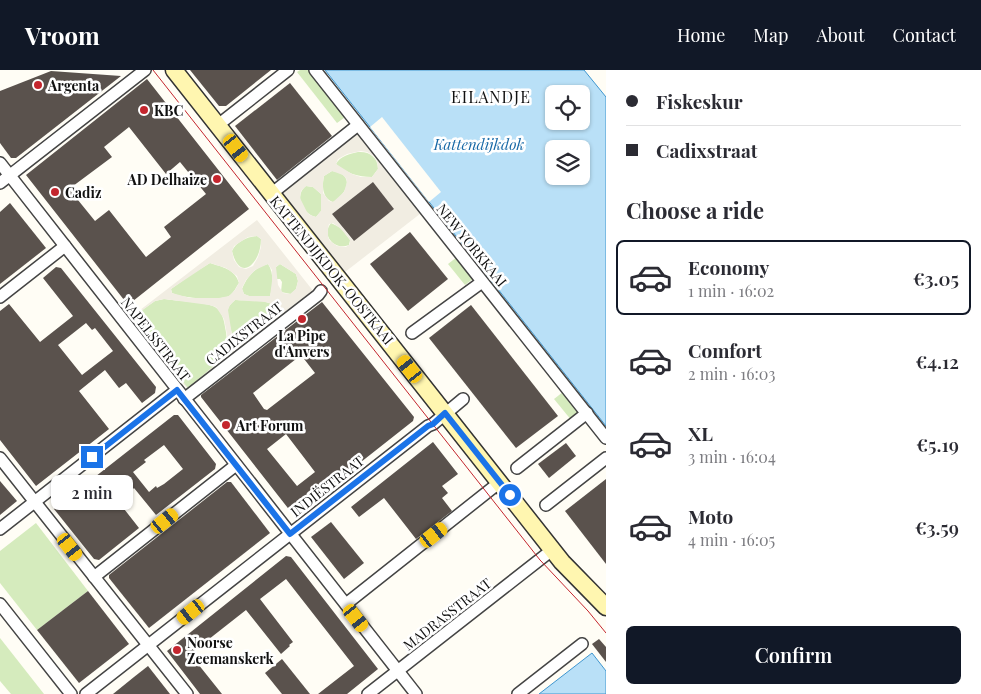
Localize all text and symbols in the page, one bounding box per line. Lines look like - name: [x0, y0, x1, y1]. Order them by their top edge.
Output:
- text: Vroom: [25, 19, 100, 51]
- text: Home: [677, 23, 725, 47]
- text: Map: [753, 23, 788, 47]
- text: About: [816, 23, 865, 47]
- text: Contact: [893, 23, 956, 47]
- place label: Argenta: [47, 76, 100, 95]
- marker: Argenta: [32, 79, 44, 91]
- map controls: [545, 85, 590, 185]
- button: locate: [545, 85, 590, 130]
- district label: EILANDJE: [451, 86, 531, 107]
- text: Fiskeskur: [656, 88, 743, 114]
- place label: KBC: [154, 101, 183, 120]
- marker: KBC: [138, 104, 150, 116]
- car: [220, 132, 251, 164]
- water label: Kattendijkdok: [433, 134, 525, 154]
- text: Cadixstraat: [656, 137, 757, 163]
- button: layers: [545, 140, 590, 185]
- place label: AD Delhaize: [127, 170, 207, 189]
- marker: AD Delhaize: [211, 173, 223, 185]
- place label: Cadiz: [65, 183, 102, 202]
- marker: Cadiz: [49, 186, 61, 198]
- street label: KATTENDIJKDOK-OOSTKAAI: [266, 192, 398, 349]
- text: Choose a ride: [626, 195, 764, 225]
- street label: NEW YORKKAAI: [433, 200, 511, 291]
- text: Economy: [688, 254, 769, 280]
- icon: car: [628, 255, 673, 300]
- text: €3.05: [913, 265, 959, 291]
- text: 1 min · 16:02: [688, 280, 774, 301]
- street label: NAPELSSTRAAT: [117, 293, 195, 385]
- street label: CADIXSTRAAT: [202, 297, 287, 369]
- marker: La Pipe d'Anvers: [296, 313, 308, 325]
- place label: La Pipe d'Anvers: [274, 326, 330, 361]
- text: Comfort: [688, 337, 762, 363]
- icon: car: [628, 338, 673, 383]
- text: €4.12: [916, 348, 959, 374]
- car: [394, 353, 425, 385]
- text: 2 min · 16:03: [688, 363, 776, 384]
- place label: Art Forum: [235, 416, 304, 435]
- marker: Art Forum: [220, 419, 232, 431]
- text: XL: [688, 420, 713, 446]
- icon: car: [628, 421, 673, 466]
- text: €5.19: [916, 431, 959, 457]
- route end: [81, 446, 103, 468]
- text: 3 min · 16:04: [688, 446, 776, 467]
- street label: INDIËSTRAAT: [286, 451, 368, 521]
- callout: 2 min: [51, 474, 133, 510]
- text: 2 min: [72, 482, 112, 503]
- route start: [499, 484, 521, 506]
- text: Moto: [688, 503, 733, 529]
- icon: car: [628, 504, 673, 549]
- car: [148, 506, 181, 536]
- text: €3.59: [915, 514, 959, 540]
- car: [417, 520, 450, 550]
- text: 4 min · 16:05: [688, 529, 775, 550]
- car: [54, 531, 85, 563]
- street label: MADRASSTRAAT: [399, 573, 495, 654]
- car: [174, 597, 207, 627]
- car: [340, 602, 371, 634]
- button: Confirm: [626, 626, 961, 684]
- place label: Noorse Zeemanskerk: [187, 633, 274, 668]
- marker: Noorse Zeemanskerk: [171, 644, 183, 656]

